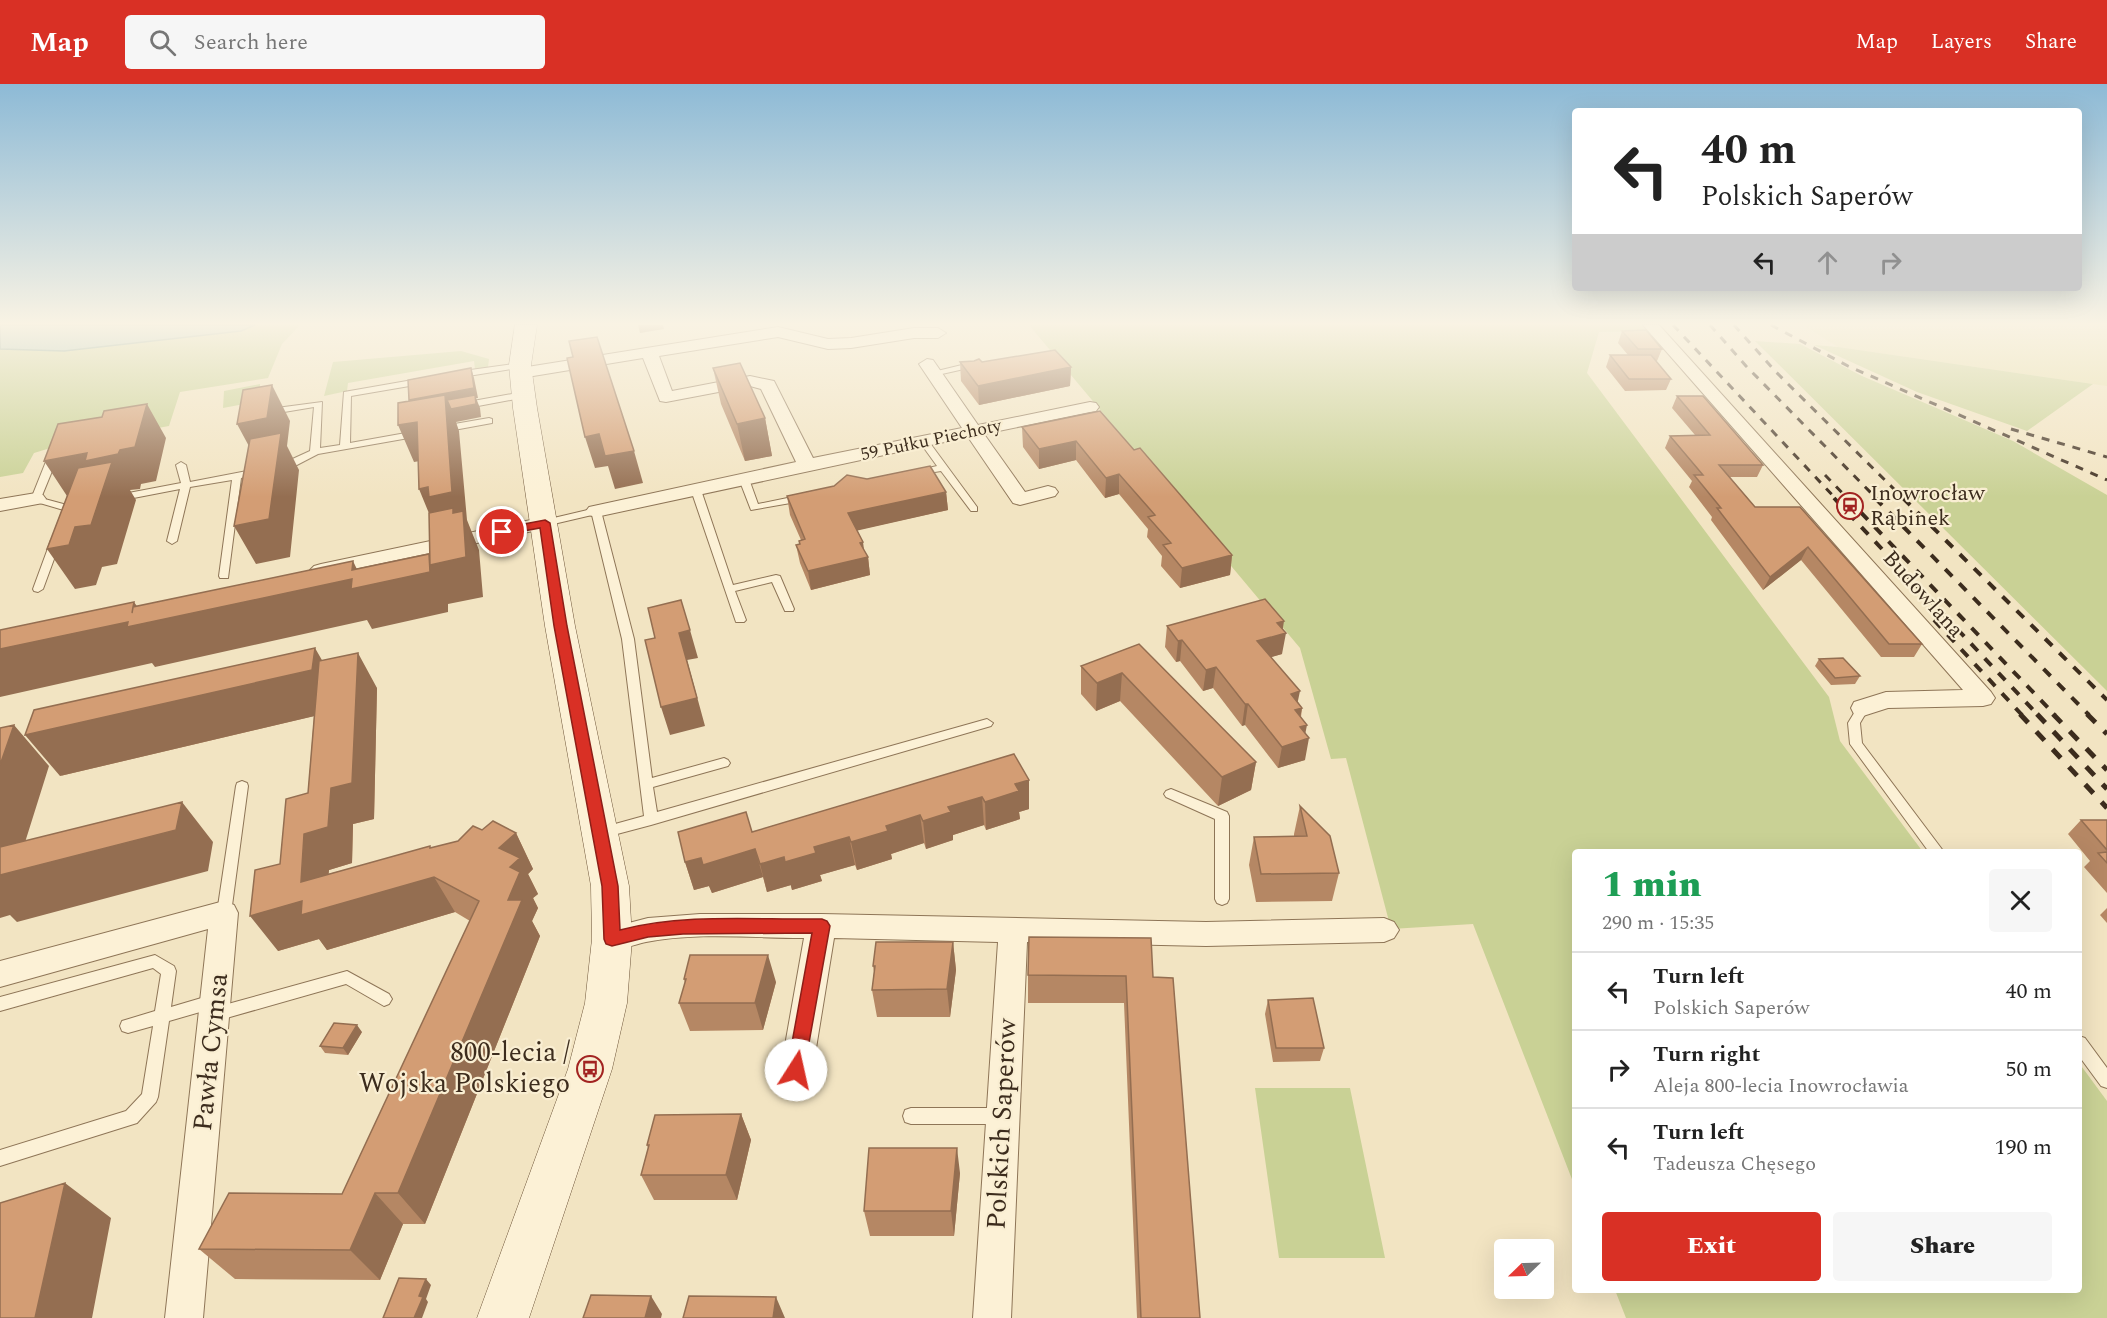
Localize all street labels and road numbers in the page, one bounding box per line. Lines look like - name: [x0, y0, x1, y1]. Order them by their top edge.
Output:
- street label: 59 Pułku Piechoty: [858, 412, 1005, 468]
- street label: Budowlana: [1875, 543, 1972, 645]
- street label: Pawła Cymsa: [182, 971, 240, 1133]
- street label: Polskich Saperów: [975, 1017, 1029, 1231]

